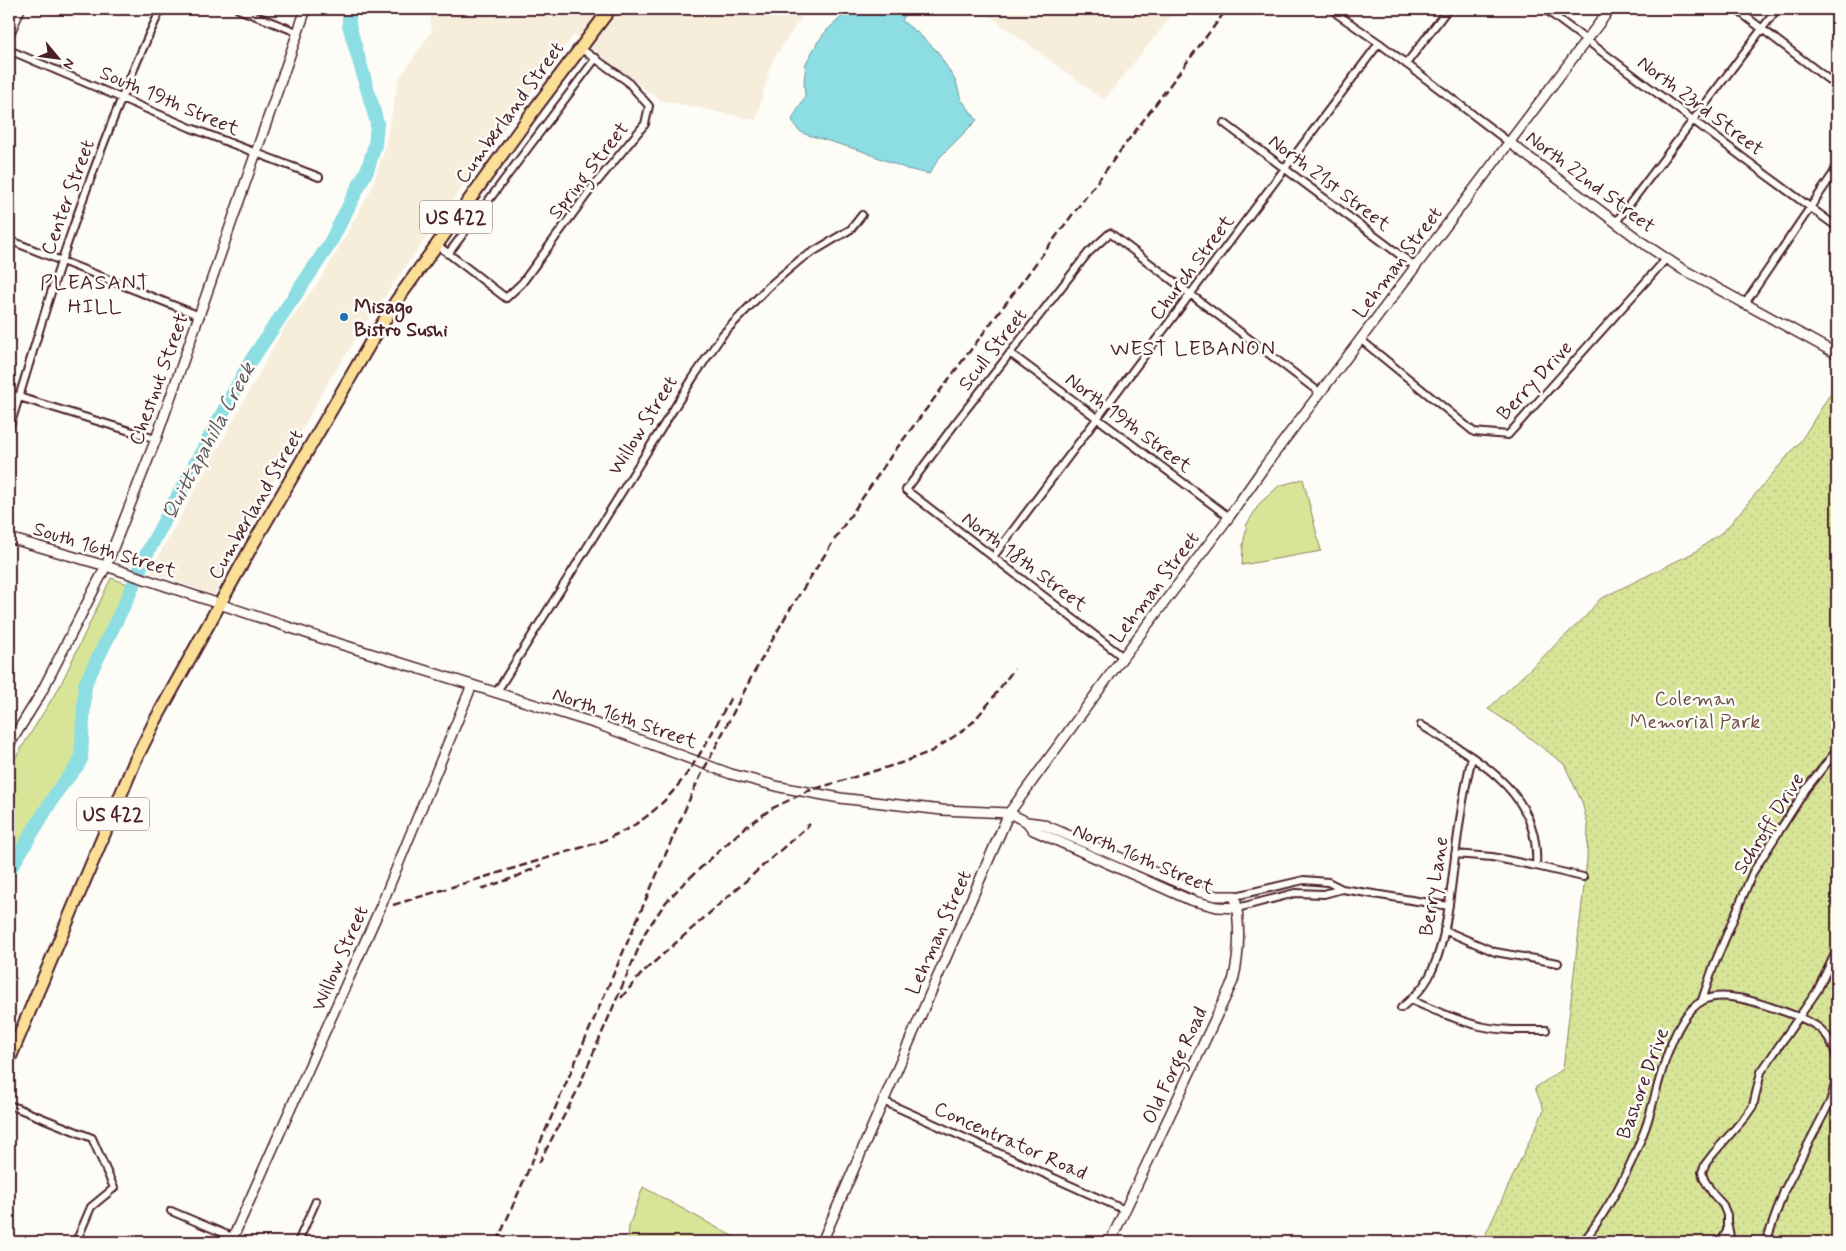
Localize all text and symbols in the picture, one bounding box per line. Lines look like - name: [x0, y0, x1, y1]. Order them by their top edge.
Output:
- north arrow: [32, 32, 82, 82]
- street label: Cumberland Street: [449, 36, 571, 189]
- street label: North 23rd Street: [1631, 50, 1769, 163]
- text: N: [58, 55, 79, 72]
- street label: South 19th Street: [95, 60, 244, 143]
- street label: Spring Street: [543, 117, 637, 226]
- street label: North 22nd Street: [1520, 124, 1661, 240]
- street label: North 21st Street: [1262, 128, 1396, 238]
- street label: Center Street: [35, 136, 102, 259]
- road number: US 422: [420, 200, 492, 233]
- street label: Lehman Street: [1347, 201, 1449, 324]
- street label: Church Street: [1144, 209, 1241, 326]
- district label: PLEASANT HILL: [40, 269, 150, 321]
- place label: Misago Bistro Sushi: [354, 294, 448, 344]
- street label: Scull Street: [953, 303, 1034, 397]
- street label: Chestnut Street: [123, 310, 196, 449]
- marker: Misago Bistro Sushi: [338, 311, 350, 323]
- district label: WEST LEBANON: [1110, 335, 1276, 363]
- street label: Berry Drive: [1491, 335, 1579, 427]
- water label: Quittapahilla Creek: [156, 357, 263, 525]
- street label: North 19th Street: [1059, 367, 1197, 480]
- street label: Willow Street: [602, 371, 685, 481]
- street label: Cumberland Street: [202, 425, 310, 585]
- street label: North 18th Street: [956, 506, 1093, 619]
- street label: South 16th Street: [30, 516, 180, 585]
- street label: Lehman Street: [1104, 526, 1206, 649]
- street label: North 16th Street: [549, 681, 701, 756]
- park label: Coleman Memorial Park: [1630, 686, 1760, 736]
- street label: Schroff Drive: [1727, 768, 1811, 880]
- road number: US 422: [77, 798, 149, 831]
- street label: North 16th Street: [1068, 817, 1219, 901]
- street label: Berry Lane: [1413, 835, 1456, 938]
- street label: Lehman Street: [900, 866, 979, 999]
- street label: Willow Street: [305, 902, 376, 1016]
- street label: Old Forge Road: [1136, 1003, 1216, 1130]
- street label: Bashore Drive: [1611, 1024, 1676, 1143]
- street label: Concentrator Road: [930, 1096, 1091, 1187]

